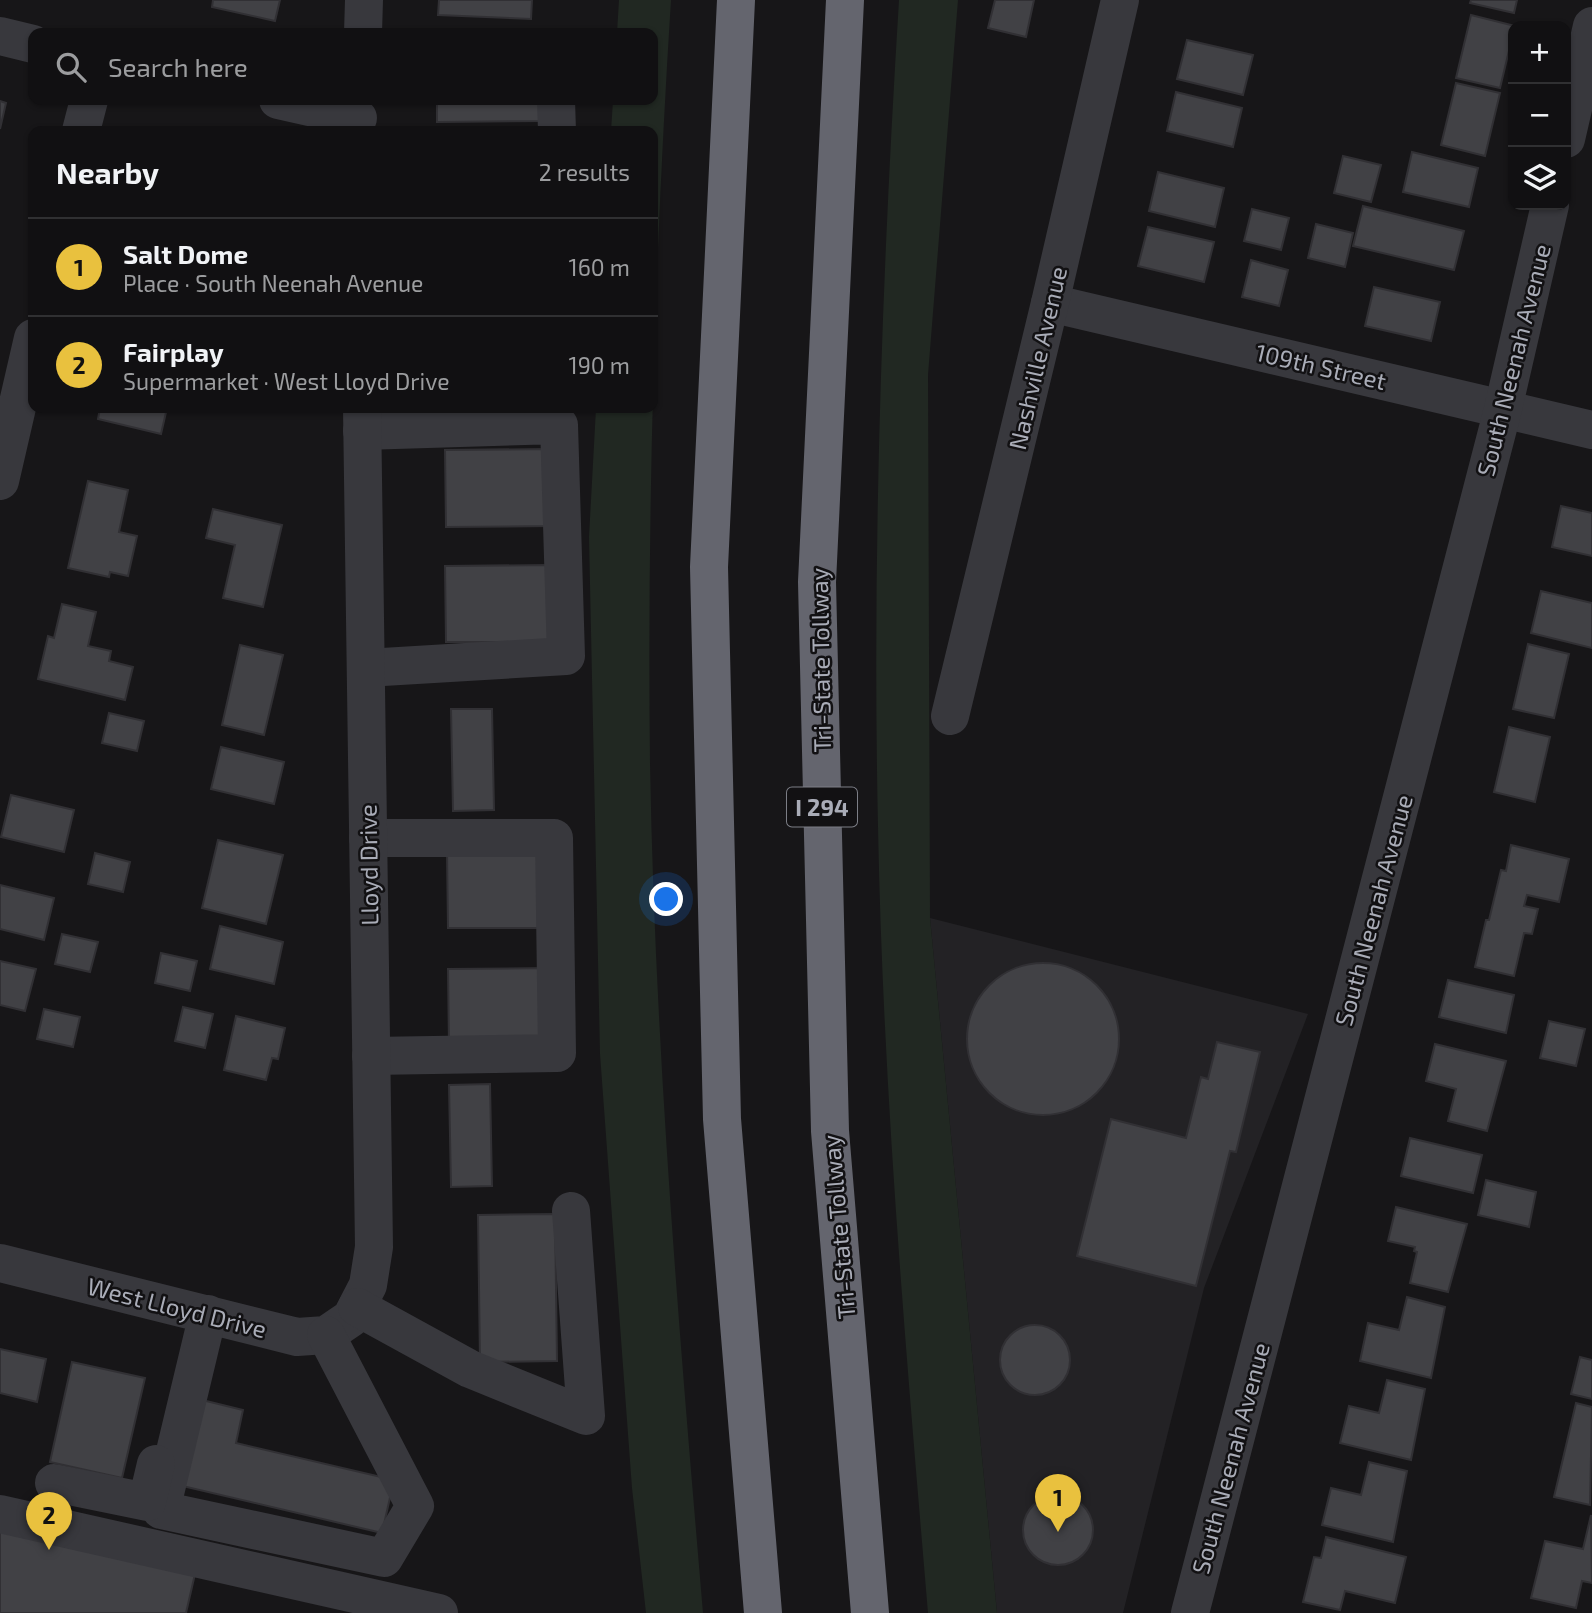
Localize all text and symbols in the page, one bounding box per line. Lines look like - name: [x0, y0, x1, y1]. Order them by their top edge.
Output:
- map controls: [1508, 21, 1571, 210]
- button: +: [1508, 21, 1571, 84]
- search box: [28, 28, 658, 105]
- icon: search: [52, 48, 90, 86]
- text: Search here: [108, 51, 248, 82]
- button: −: [1508, 84, 1571, 147]
- button: layers: [1508, 147, 1571, 210]
- text: Nearby: [56, 154, 159, 190]
- text: 2 results: [539, 158, 630, 186]
- text: Salt Dome: [123, 238, 248, 269]
- street label: South Neenah Avenue: [1470, 241, 1556, 479]
- text: 1: [74, 253, 84, 281]
- text: 160 m: [569, 253, 630, 281]
- street label: Nashville Avenue: [1002, 264, 1072, 452]
- text: Place · South Neenah Avenue: [123, 269, 423, 297]
- text: Fairplay: [123, 336, 224, 367]
- street label: 109th Street: [1253, 337, 1389, 395]
- text: 2: [72, 351, 86, 379]
- text: 190 m: [569, 351, 630, 379]
- text: Supermarket · West Lloyd Drive: [123, 367, 450, 395]
- street label: Tri-State Tollway: [804, 567, 836, 753]
- road number: I 294: [787, 788, 857, 827]
- street label: South Neenah Avenue: [1328, 791, 1418, 1029]
- street label: Lloyd Drive: [352, 804, 384, 926]
- your location: [649, 882, 683, 916]
- street label: Tri-State Tollway: [815, 1133, 860, 1320]
- street label: West Lloyd Drive: [84, 1271, 270, 1343]
- street label: South Neenah Avenue: [1185, 1339, 1275, 1577]
- pin: 1: [1035, 1474, 1081, 1532]
- pin: 2: [26, 1492, 72, 1550]

